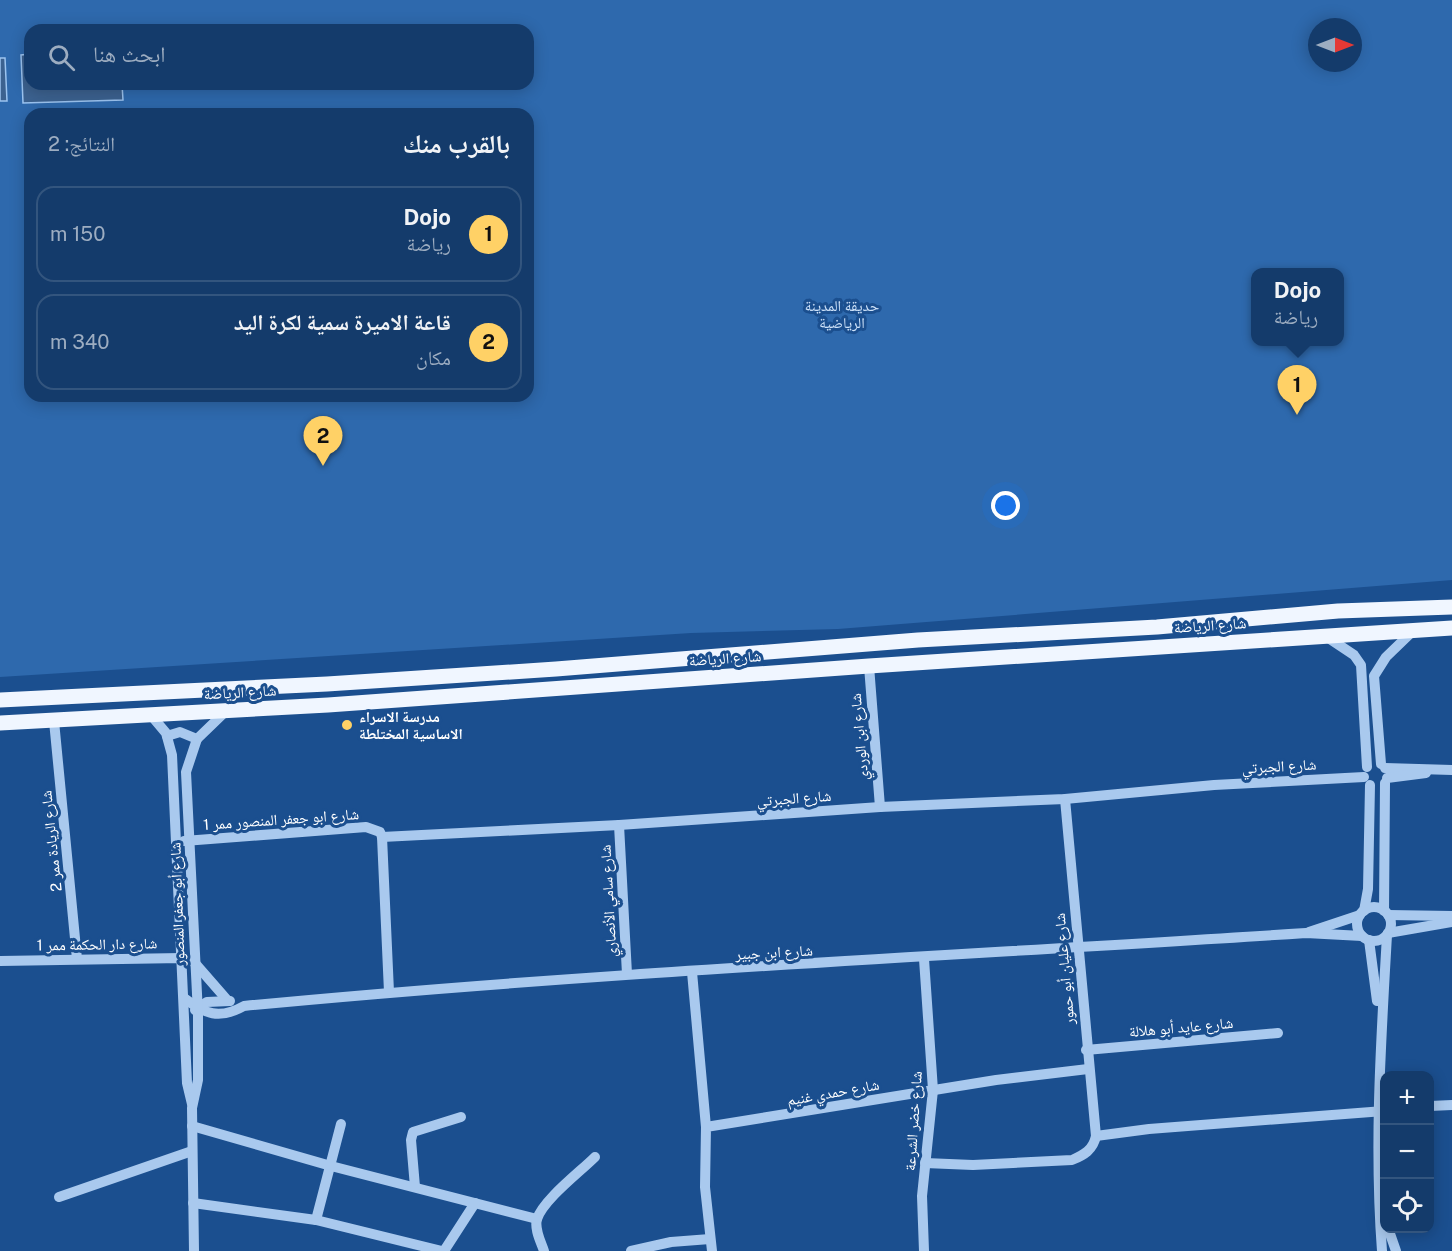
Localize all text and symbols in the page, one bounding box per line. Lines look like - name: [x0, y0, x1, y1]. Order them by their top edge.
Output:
- north arrow: [1308, 18, 1362, 72]
- search box: [24, 24, 534, 90]
- icon: search: [45, 41, 78, 74]
- text: ابحث هنا: [93, 41, 165, 67]
- text: بالقرب منك: [403, 128, 510, 159]
- text: النتائج: 2: [48, 132, 115, 156]
- text: Dojo: [403, 204, 451, 230]
- text: 150 m: [50, 222, 105, 246]
- text: 1: [484, 222, 493, 246]
- text: رياضة: [407, 232, 451, 256]
- popup: [1251, 268, 1344, 346]
- text: Dojo: [1274, 277, 1321, 303]
- park label: حديقة المدينة الرياضية: [805, 297, 880, 332]
- text: رياضة: [1274, 305, 1318, 329]
- text: قاعة الاميرة سمية لكرة اليد: [234, 309, 451, 335]
- text: 340 m: [50, 330, 110, 354]
- text: 2: [482, 330, 495, 354]
- text: مكان: [416, 346, 451, 370]
- pin: 1: [1278, 366, 1316, 415]
- pin: 2: [304, 416, 342, 466]
- your location: [991, 491, 1020, 520]
- street label: شارع الرياضة: [1173, 614, 1247, 638]
- street label: شارع الرياضة: [688, 647, 762, 671]
- street label: شارع الرياضة: [203, 682, 277, 704]
- street label: شارع ابن الوردي: [847, 692, 875, 781]
- place label: مدرسة الاسراء الاساسية المختلطة: [359, 708, 463, 742]
- marker: مدرسة الاسراء الاساسية المختلطة: [340, 718, 354, 732]
- street label: شارع الجبرتي: [1241, 756, 1317, 780]
- street label: شارع الجبرتي: [756, 787, 832, 813]
- street label: شارع الريادة ممر 2: [37, 789, 67, 892]
- street label: شارع ابو جعفر المنصور ممر 1: [203, 805, 360, 835]
- street label: شارع أبو جعفر المنصور: [166, 842, 190, 967]
- street label: شارع سامي الأنصاري: [597, 844, 623, 958]
- street label: شارع عليان أبو حمور: [1051, 912, 1079, 1027]
- street label: شارع دار الحكمة ممر 1: [37, 934, 158, 956]
- street label: شارع ابن جبير: [734, 941, 813, 965]
- street label: شارع عايد أبو هلالة: [1128, 1014, 1234, 1042]
- street label: شارع خضر الشرعة: [901, 1070, 927, 1172]
- map controls: [1380, 1071, 1434, 1233]
- button: +: [1380, 1071, 1434, 1125]
- street label: شارع حمدي غنيم: [786, 1076, 881, 1112]
- button: −: [1380, 1125, 1434, 1179]
- button: locate: [1380, 1179, 1434, 1233]

